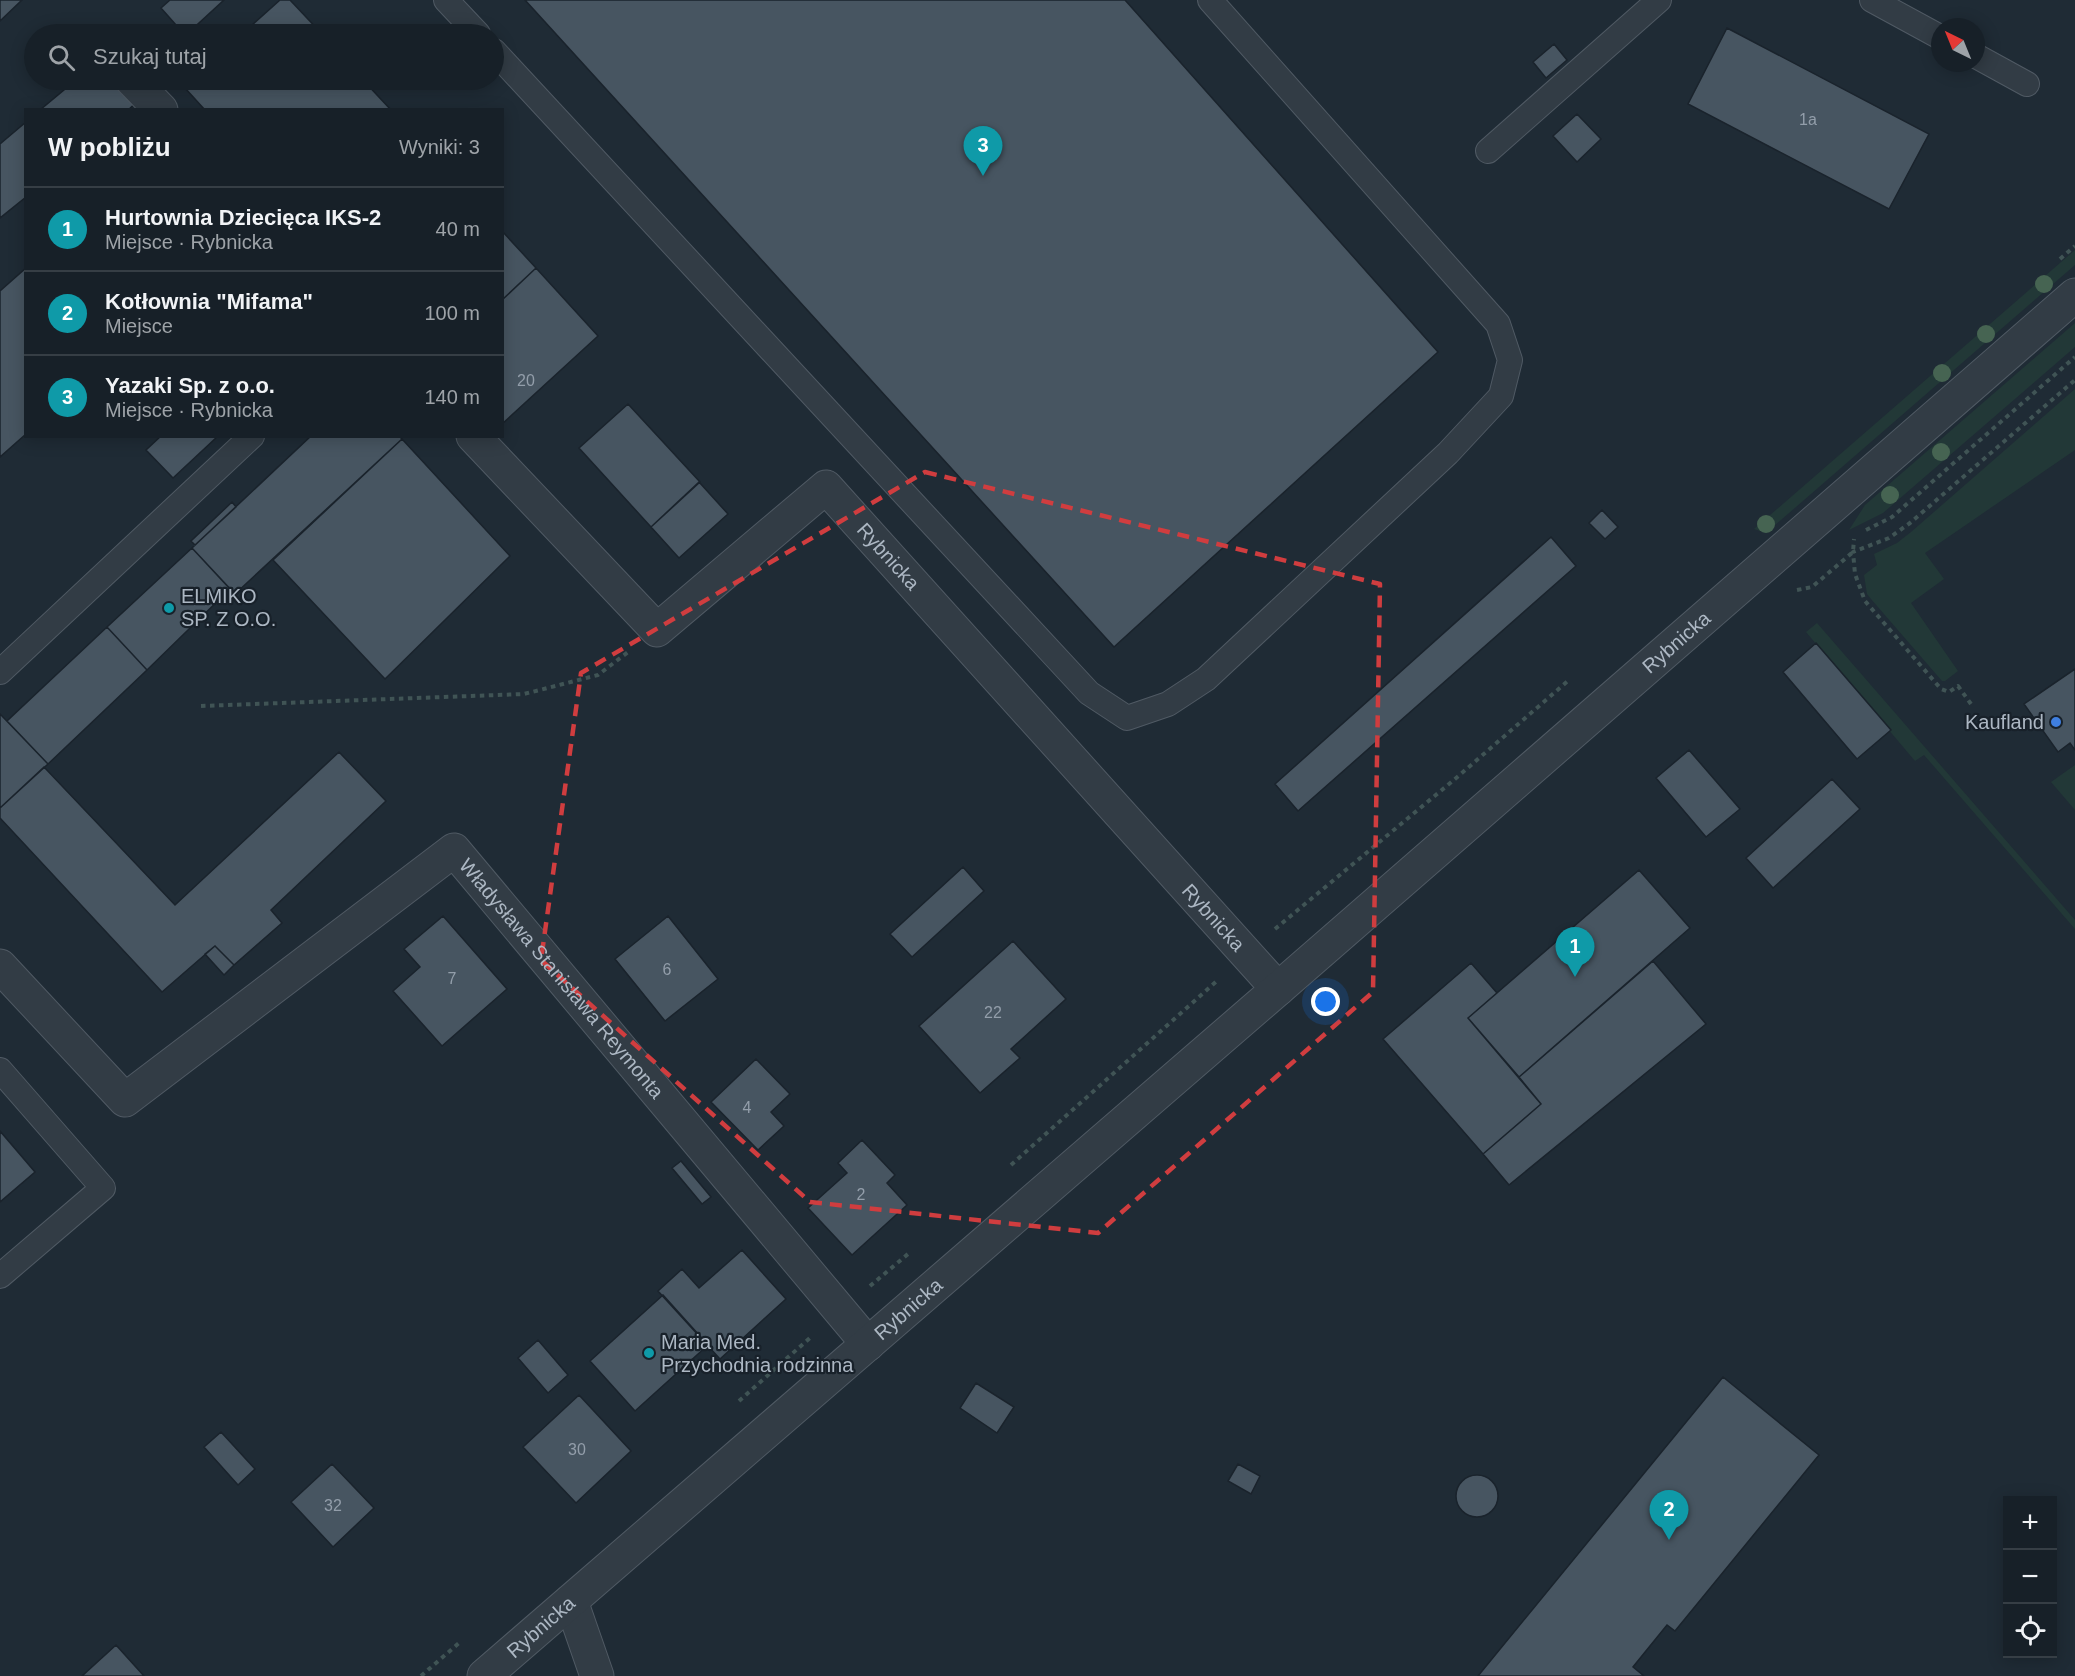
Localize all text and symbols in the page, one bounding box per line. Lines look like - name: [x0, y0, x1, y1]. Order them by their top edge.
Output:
- north arrow: [1931, 18, 1985, 72]
- search box: [24, 24, 504, 90]
- icon: search: [45, 41, 78, 74]
- text: Szukaj tutaj: [93, 44, 207, 69]
- house number: 1a: [1799, 111, 1817, 128]
- pin: 3: [964, 126, 1002, 176]
- text: W pobliżu: [48, 132, 171, 162]
- text: Wyniki: 3: [399, 136, 480, 158]
- text: Hurtownia Dziecięca IKS-2: [105, 205, 381, 230]
- text: 1: [62, 218, 73, 240]
- text: 40 m: [436, 218, 480, 240]
- text: Miejsce · Rybnicka: [105, 231, 273, 253]
- text: Kotłownia "Mifama": [105, 289, 313, 314]
- text: 2: [62, 302, 73, 324]
- text: 100 m: [424, 302, 480, 324]
- text: Miejsce: [105, 315, 173, 337]
- house number: 20: [517, 372, 535, 389]
- text: Yazaki Sp. z o.o.: [105, 373, 275, 398]
- text: 3: [62, 386, 73, 408]
- text: 140 m: [424, 386, 480, 408]
- text: Miejsce · Rybnicka: [105, 399, 273, 421]
- street label: Rybnicka: [853, 518, 925, 595]
- place label: ELMIKO SP. Z O.O.: [181, 585, 276, 630]
- marker: ELMIKO SP. Z O.O.: [162, 601, 176, 615]
- street label: Rybnicka: [1638, 606, 1715, 678]
- place label: Kaufland: [1965, 711, 2044, 733]
- marker: Kaufland: [2049, 715, 2063, 729]
- street label: Władysława Stanisława Reymonta: [455, 854, 669, 1103]
- street label: Rybnicka: [1178, 880, 1250, 956]
- pin: 1: [1556, 928, 1594, 977]
- house number: 6: [663, 961, 672, 978]
- house number: 7: [448, 970, 457, 987]
- your location: [1311, 987, 1340, 1016]
- house number: 22: [984, 1004, 1002, 1021]
- house number: 4: [743, 1099, 752, 1116]
- house number: 2: [857, 1186, 866, 1203]
- street label: Rybnicka: [870, 1273, 947, 1344]
- place label: Maria Med. Przychodnia rodzinna: [661, 1331, 854, 1376]
- marker: Maria Med. Przychodnia rodzinna: [642, 1346, 656, 1360]
- house number: 30: [568, 1441, 586, 1458]
- pin: 2: [1650, 1490, 1688, 1540]
- map controls: [2003, 1496, 2057, 1658]
- button: +: [2003, 1496, 2057, 1550]
- house number: 32: [324, 1497, 342, 1514]
- button: −: [2003, 1550, 2057, 1604]
- street label: Rybnicka: [502, 1591, 580, 1662]
- button: locate: [2003, 1604, 2057, 1658]

